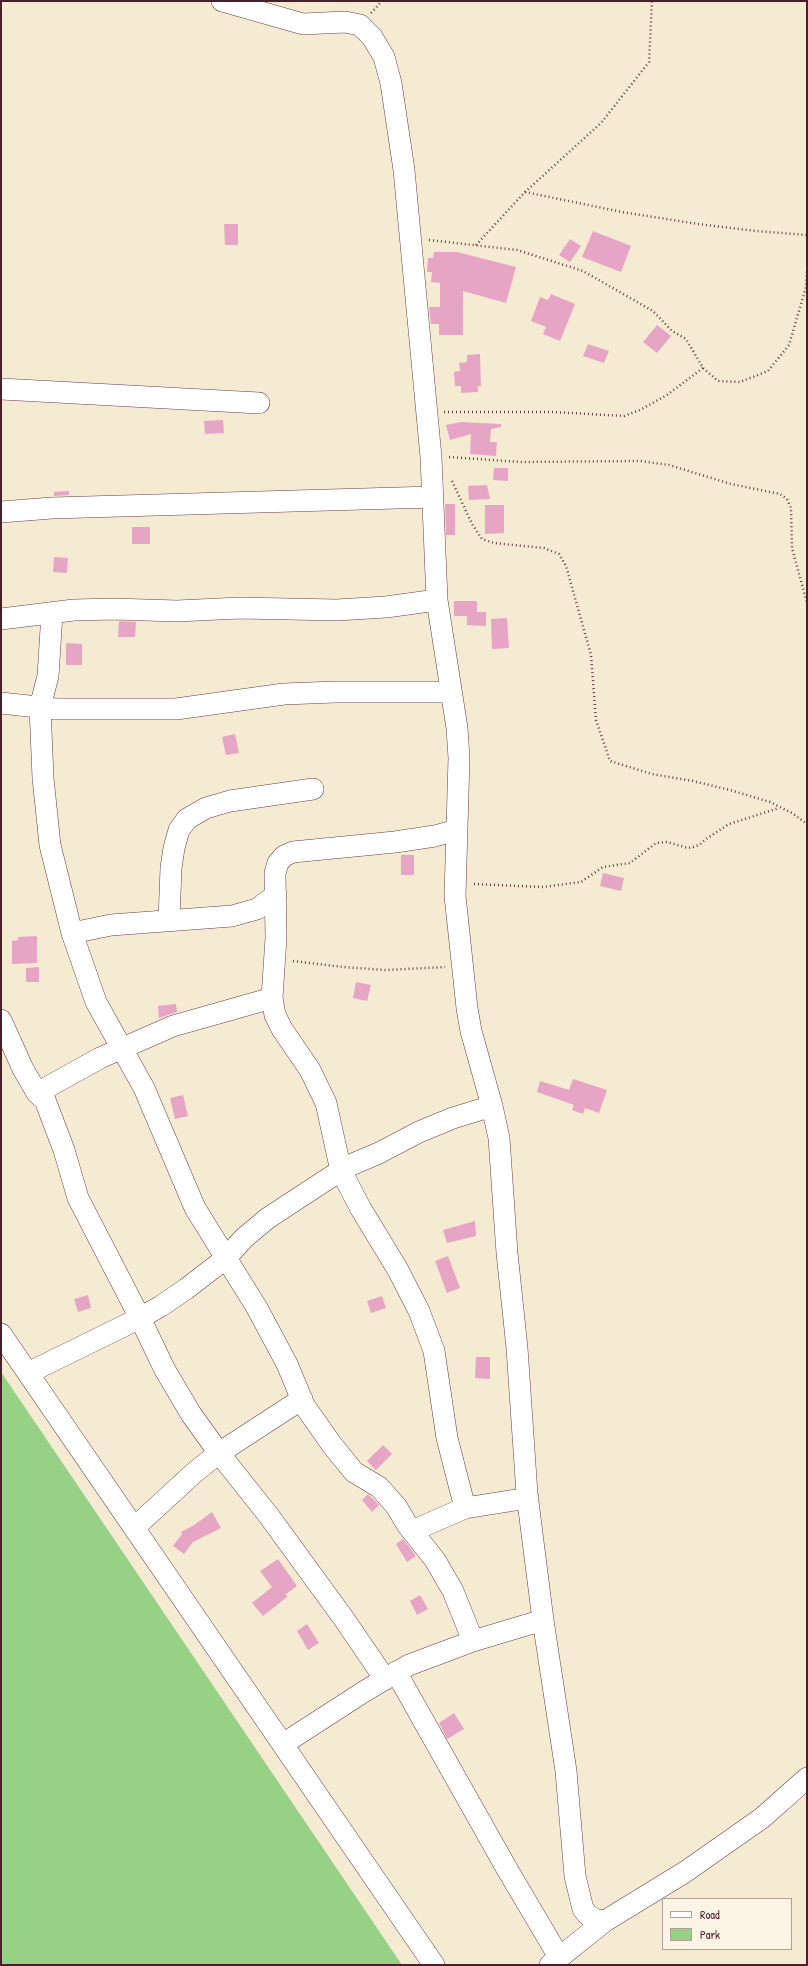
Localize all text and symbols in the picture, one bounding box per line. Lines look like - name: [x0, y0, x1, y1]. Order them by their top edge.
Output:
- legend: [662, 1898, 792, 1950]
- text: Road: [700, 1906, 720, 1923]
- text: Park: [700, 1926, 720, 1943]

